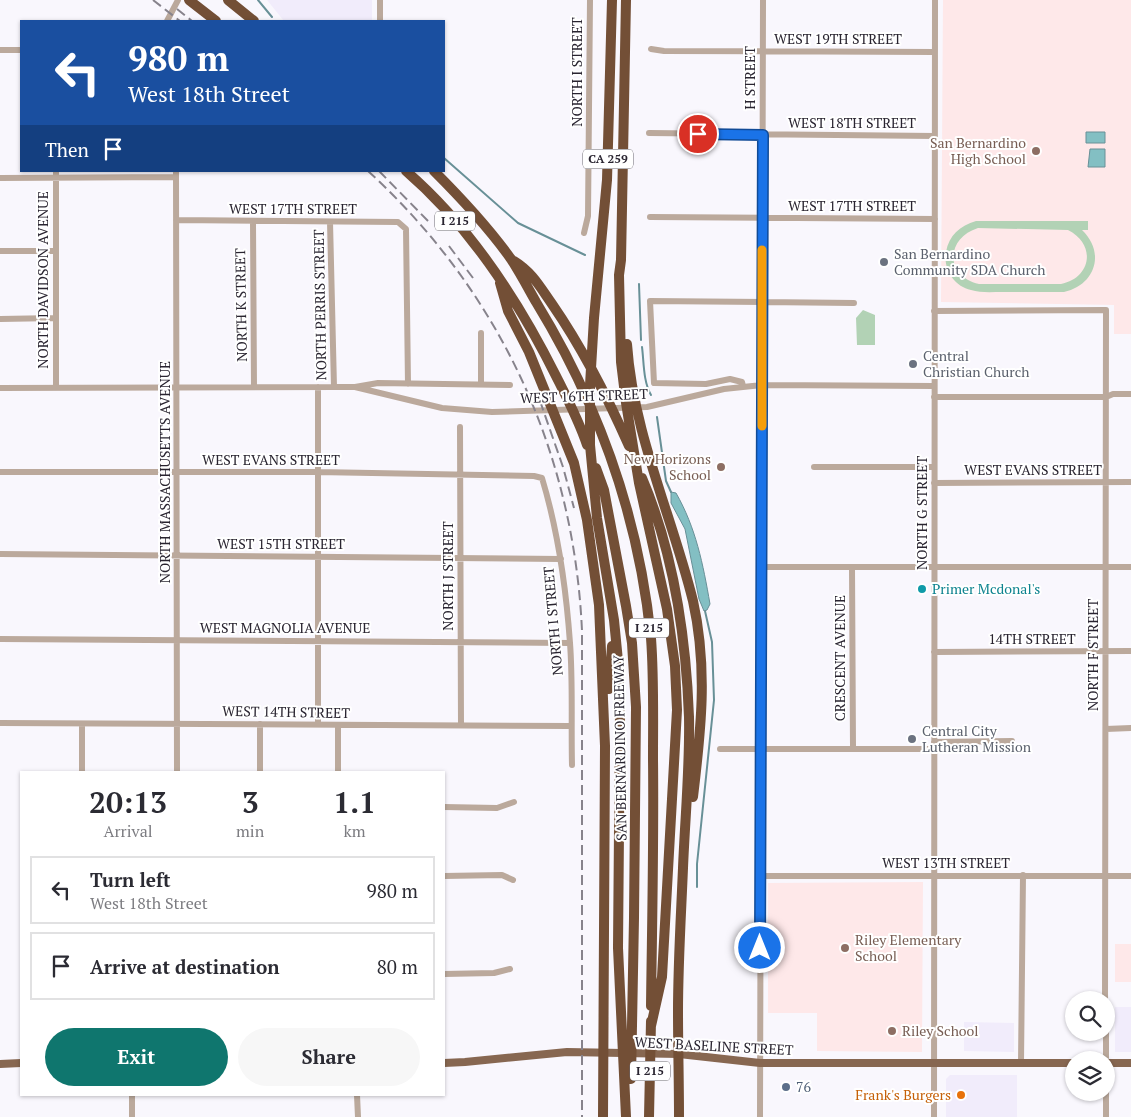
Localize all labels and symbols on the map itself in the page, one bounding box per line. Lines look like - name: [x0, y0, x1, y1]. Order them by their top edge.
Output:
- street label: NORTH I STREET: [567, 17, 586, 127]
- street label: WEST 19TH STREET: [774, 29, 902, 48]
- street label: H STREET: [740, 46, 759, 110]
- pin: [677, 113, 719, 155]
- street label: WEST 18TH STREET: [788, 113, 916, 132]
- place label: San Bernardino High School: [930, 133, 1026, 168]
- marker: San Bernardino High School: [1030, 145, 1042, 157]
- road number: CA 259: [583, 150, 633, 168]
- street label: NORTH DAVIDSON AVENUE: [33, 191, 52, 369]
- street label: WEST 17TH STREET: [788, 196, 916, 215]
- street label: WEST 17TH STREET: [229, 199, 357, 218]
- road number: I 215: [435, 212, 475, 230]
- street label: NORTH PERRIS STREET: [309, 229, 330, 381]
- place label: San Bernardino Community SDA Church: [894, 244, 1046, 279]
- street label: NORTH K STREET: [230, 248, 251, 362]
- marker: San Bernardino Community SDA Church: [878, 256, 890, 268]
- place label: Central Christian Church: [923, 346, 1029, 381]
- marker: Central Christian Church: [907, 358, 919, 370]
- street label: NORTH MASSACHUSETTS AVENUE: [155, 361, 174, 583]
- street label: WEST 16TH STREET: [520, 384, 649, 407]
- place label: New Horizons School: [624, 449, 711, 484]
- street label: WEST EVANS STREET: [202, 450, 340, 469]
- street label: NORTH G STREET: [912, 456, 931, 570]
- street label: WEST EVANS STREET: [964, 460, 1102, 479]
- marker: New Horizons School: [715, 461, 727, 473]
- street label: NORTH J STREET: [438, 521, 457, 631]
- street label: WEST 15TH STREET: [217, 534, 345, 553]
- street label: NORTH I STREET: [538, 565, 567, 676]
- place label: Primer Mcdonal's: [932, 579, 1040, 598]
- marker: Primer Mcdonal's: [916, 583, 928, 595]
- street label: CRESCENT AVENUE: [830, 595, 849, 721]
- street label: NORTH F STREET: [1083, 599, 1102, 711]
- street label: WEST MAGNOLIA AVENUE: [200, 618, 370, 637]
- road number: I 215: [629, 618, 669, 638]
- street label: 14TH STREET: [988, 629, 1076, 648]
- street label: SAN BERNARDINO FREEWAY: [608, 654, 631, 841]
- street label: WEST 14TH STREET: [222, 701, 351, 722]
- place label: Central City Lutheran Mission: [922, 721, 1032, 756]
- marker: Central City Lutheran Mission: [906, 733, 918, 745]
- street label: WEST 13TH STREET: [882, 853, 1010, 872]
- position arrow: [733, 921, 785, 973]
- place label: Riley Elementary School: [855, 930, 962, 965]
- marker: Riley Elementary School: [839, 942, 851, 954]
- place label: Riley School: [902, 1021, 979, 1040]
- marker: Riley School: [886, 1025, 898, 1037]
- street label: WEST BASELINE STREET: [634, 1032, 794, 1059]
- road number: I 215: [630, 1062, 670, 1080]
- place label: 76: [796, 1077, 811, 1096]
- marker: 76: [780, 1081, 792, 1093]
- place label: Frank's Burgers: [855, 1085, 951, 1104]
- marker: Frank's Burgers: [955, 1089, 967, 1101]

